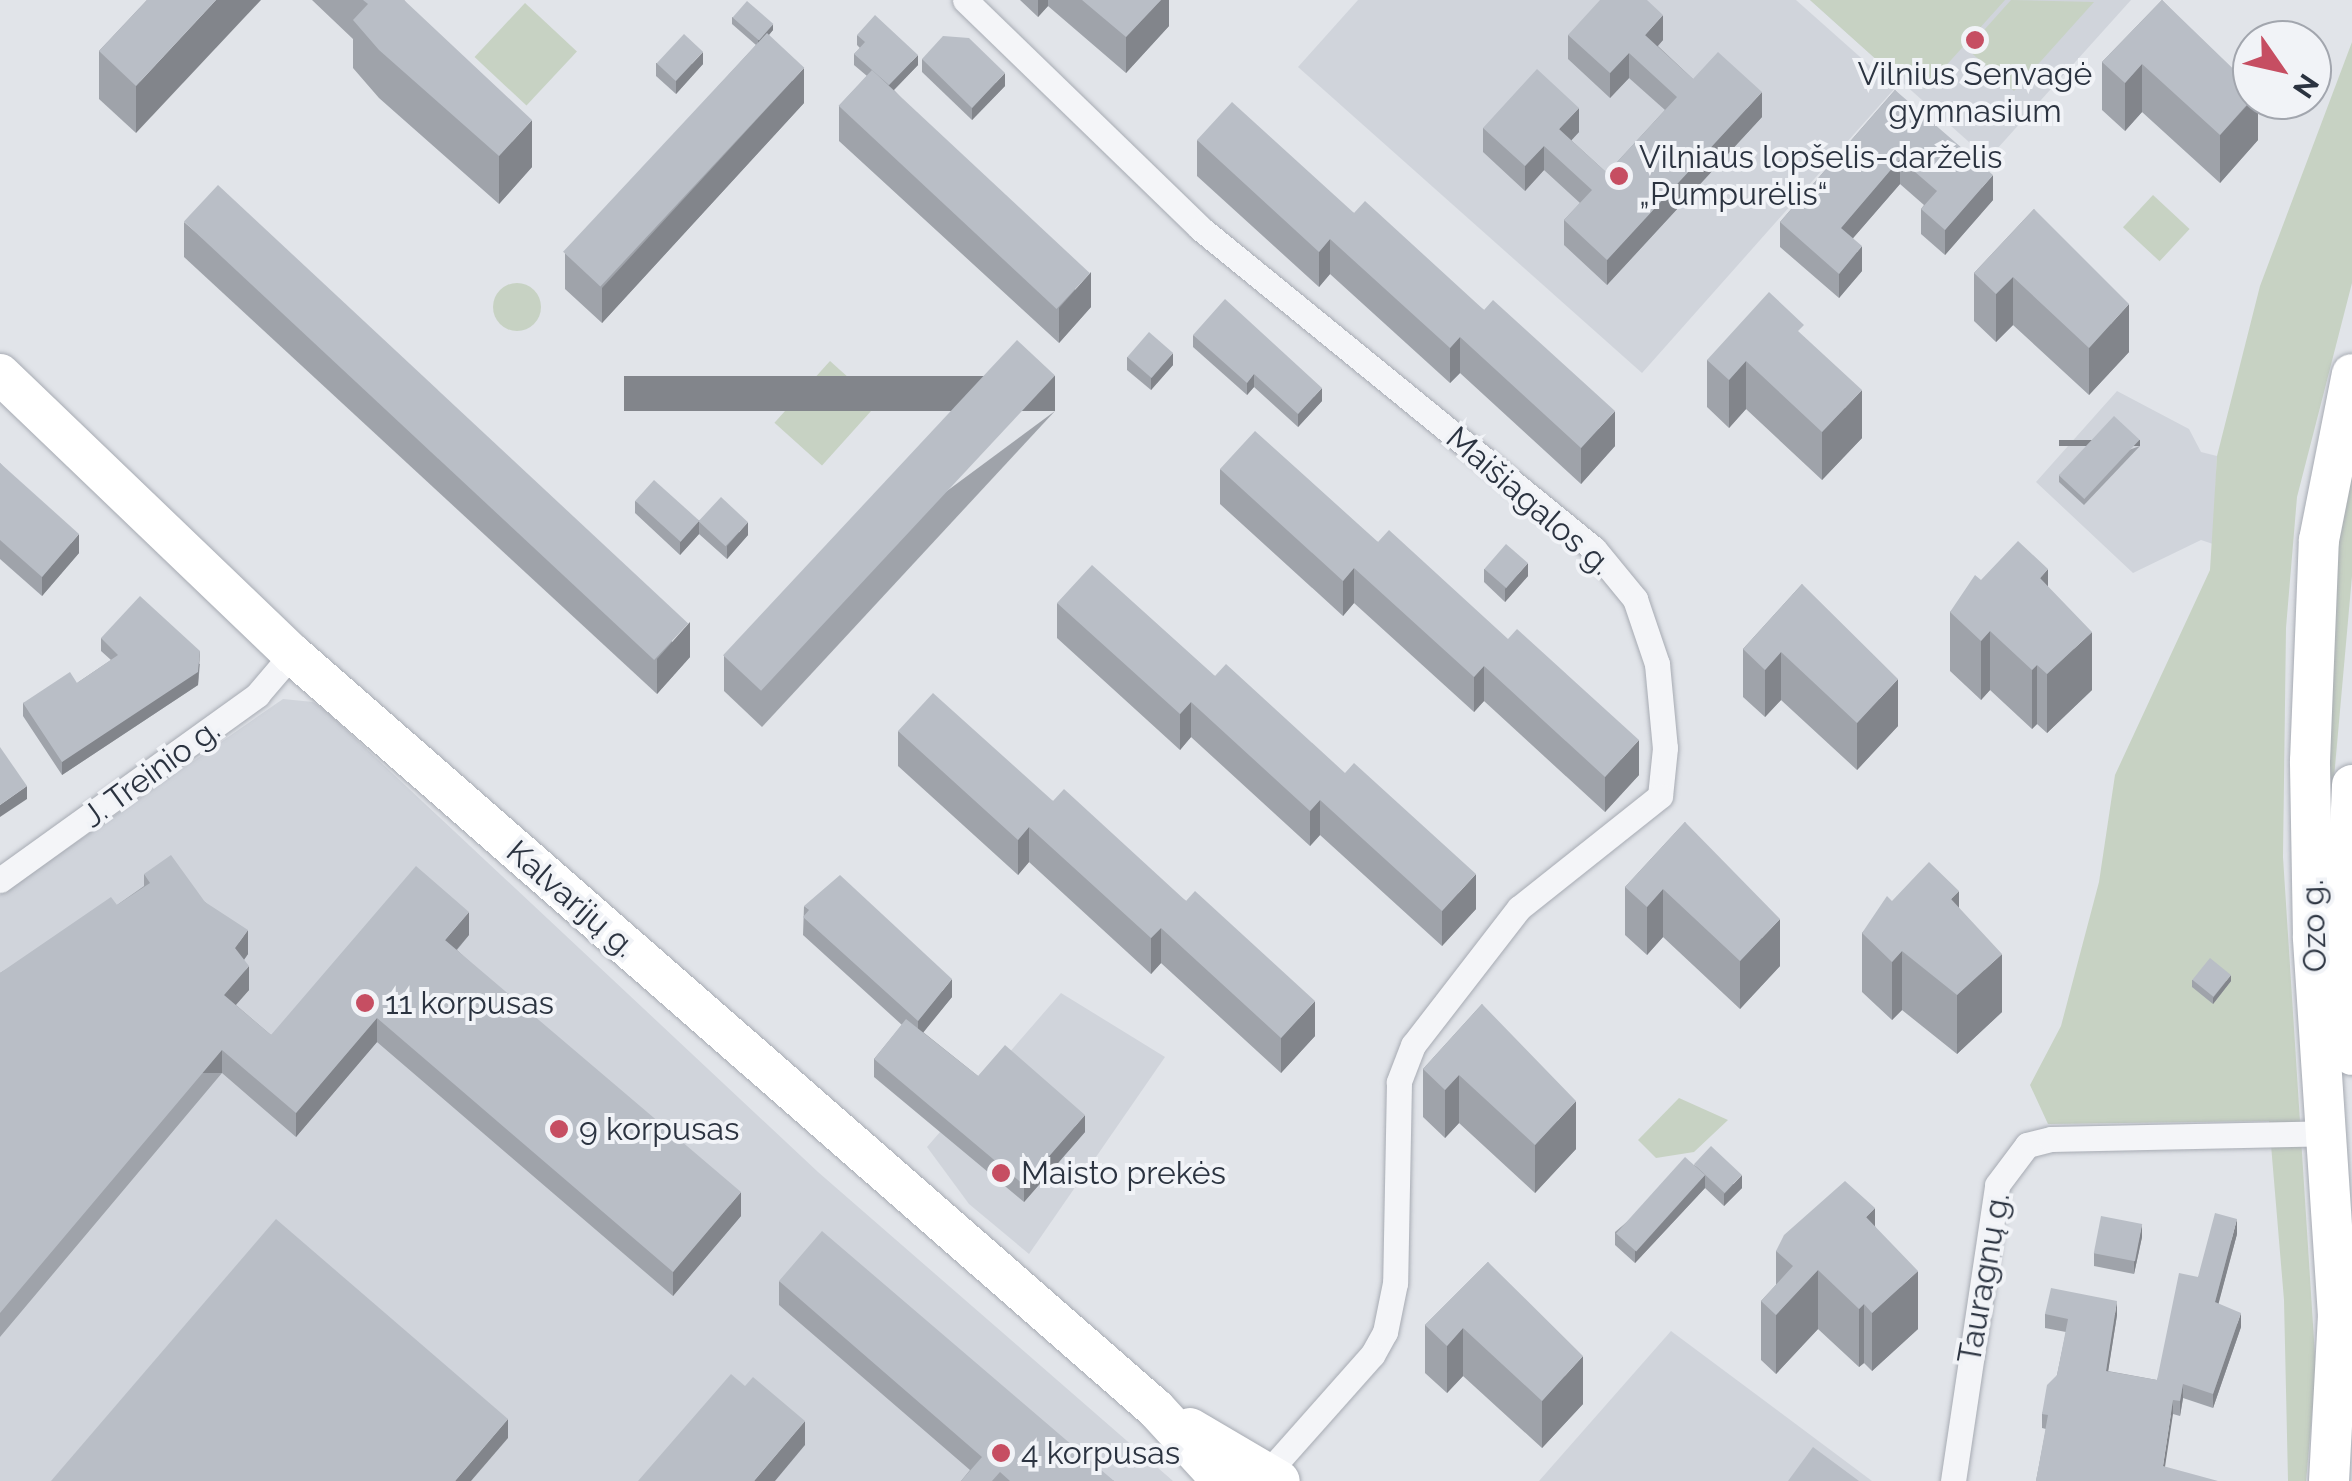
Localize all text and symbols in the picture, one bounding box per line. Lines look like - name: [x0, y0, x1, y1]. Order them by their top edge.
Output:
- north arrow: [2232, 20, 2332, 120]
- marker: Vilnius Senvagė gymnasium: [1964, 29, 1986, 51]
- place label: Vilnius Senvagė gymnasium: [1858, 56, 2092, 131]
- text: N: [2286, 68, 2325, 104]
- place label: Vilniaus lopšelis-darželis „Pumpurėlis“: [1639, 139, 2002, 214]
- marker: Vilniaus lopšelis-darželis „Pumpurėlis“: [1608, 165, 1630, 187]
- street label: Maišiagalos g.: [1438, 419, 1620, 583]
- street label: J. Treinio g.: [75, 710, 227, 836]
- street label: Kalvarijų g.: [499, 832, 643, 966]
- street label: Ozo g.: [2293, 879, 2335, 973]
- place label: 11 korpusas: [385, 984, 554, 1022]
- marker: 11 korpusas: [354, 992, 376, 1014]
- place label: 9 korpusas: [579, 1110, 739, 1148]
- marker: 9 korpusas: [548, 1118, 570, 1140]
- place label: Maisto prekės: [1021, 1154, 1226, 1192]
- marker: Maisto prekės: [990, 1162, 1012, 1184]
- street label: Tauragnų g.: [1950, 1190, 2018, 1366]
- place label: 4 korpusas: [1021, 1434, 1180, 1472]
- marker: 4 korpusas: [990, 1442, 1012, 1464]

